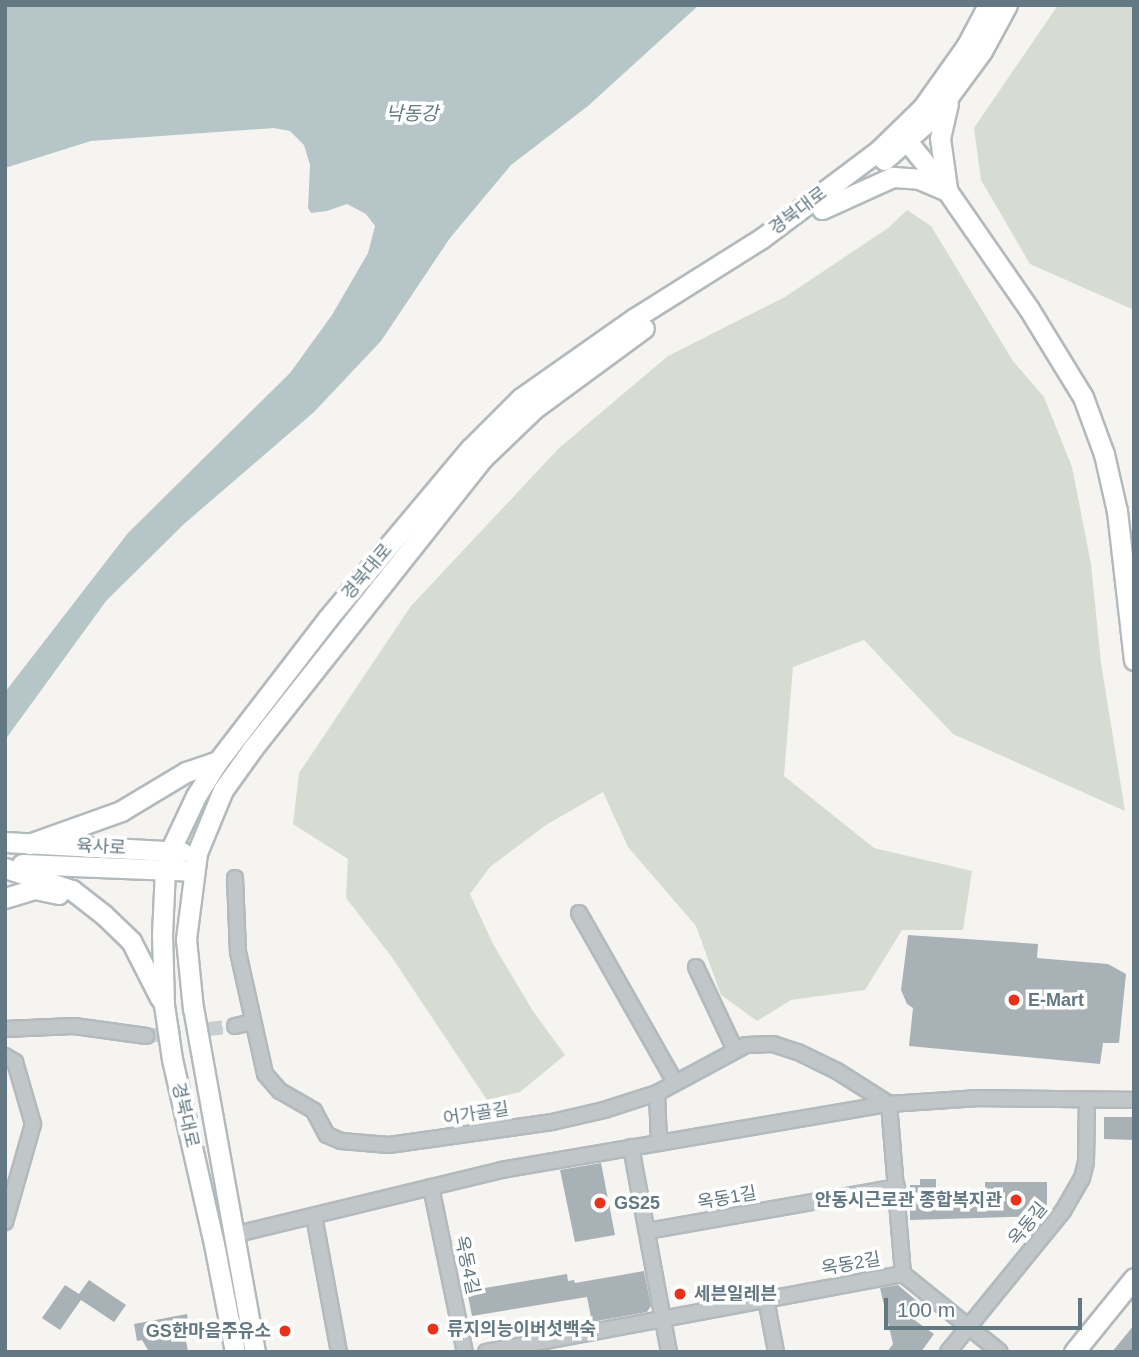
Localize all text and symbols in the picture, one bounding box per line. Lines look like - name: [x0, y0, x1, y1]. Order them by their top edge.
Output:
- water label: 낙동강: [386, 103, 438, 125]
- street label: 경북대로: [765, 182, 831, 240]
- street label: 경북대로: [337, 540, 397, 604]
- street label: 육사로: [76, 835, 126, 859]
- place label: E-Mart: [1028, 989, 1084, 1011]
- marker: E-Mart: [1006, 992, 1022, 1008]
- street label: 경북대로: [167, 1080, 203, 1150]
- street label: 어가골길: [442, 1098, 510, 1130]
- street label: 옥동1길: [696, 1182, 758, 1214]
- place label: 안동시근로관 종합복지관: [815, 1189, 1002, 1211]
- place label: GS25: [614, 1192, 660, 1214]
- marker: 안동시근로관 종합복지관: [1008, 1192, 1024, 1208]
- marker: GS25: [592, 1195, 608, 1211]
- street label: 옥동길: [1004, 1198, 1052, 1250]
- street label: 옥동4길: [450, 1234, 484, 1296]
- street label: 옥동2길: [820, 1248, 882, 1280]
- place label: 세븐일레븐: [694, 1283, 777, 1305]
- scale bar: [887, 1284, 1085, 1328]
- marker: 세븐일레븐: [672, 1286, 688, 1302]
- text: 100 m: [897, 1298, 955, 1321]
- place label: 류지의능이버섯백숙: [447, 1318, 596, 1340]
- place label: GS한마음주유소: [146, 1320, 271, 1342]
- marker: 류지의능이버섯백숙: [425, 1321, 441, 1337]
- marker: GS한마음주유소: [277, 1323, 293, 1339]

